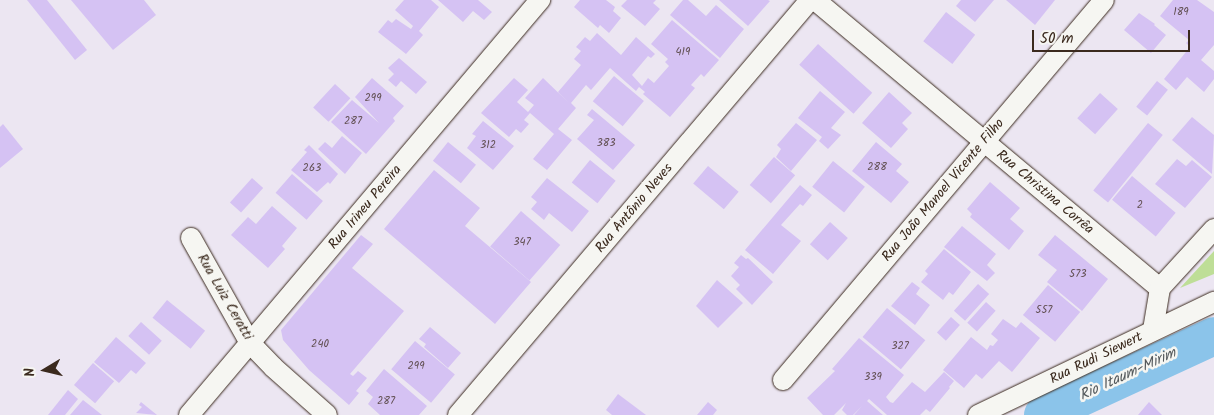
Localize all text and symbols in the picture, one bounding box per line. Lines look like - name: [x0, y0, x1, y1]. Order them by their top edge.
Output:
- house number: 189: [1173, 5, 1189, 19]
- scale bar: [1034, 20, 1192, 52]
- text: 50 m: [1040, 27, 1074, 51]
- house number: 419: [676, 45, 690, 59]
- house number: 299: [364, 91, 382, 105]
- house number: 287: [344, 114, 362, 128]
- street label: Rua João Manoel Vicente Filho: [878, 115, 1008, 265]
- house number: 383: [596, 136, 616, 150]
- house number: 312: [480, 138, 496, 152]
- street label: Rua Christina Corrêa: [993, 146, 1097, 238]
- street label: Rua Antônio Neves: [592, 160, 676, 256]
- house number: 288: [867, 160, 887, 174]
- house number: 263: [303, 161, 321, 175]
- street label: Rua Irineu Pereira: [325, 161, 405, 253]
- house number: 2: [1137, 198, 1143, 212]
- house number: 347: [513, 235, 531, 249]
- street label: Rua Luiz Ceratti: [194, 251, 256, 343]
- house number: 573: [1069, 267, 1087, 281]
- house number: 557: [1036, 303, 1052, 317]
- street label: Rua Rudi Siewert: [1047, 328, 1145, 388]
- house number: 240: [311, 337, 329, 351]
- house number: 327: [891, 339, 909, 353]
- north arrow: [20, 345, 70, 395]
- water label: Rio Itaum-Mirim: [1077, 345, 1179, 405]
- house number: 299: [407, 359, 425, 373]
- text: N: [19, 366, 42, 378]
- house number: 339: [864, 370, 882, 384]
- house number: 287: [377, 394, 395, 408]

